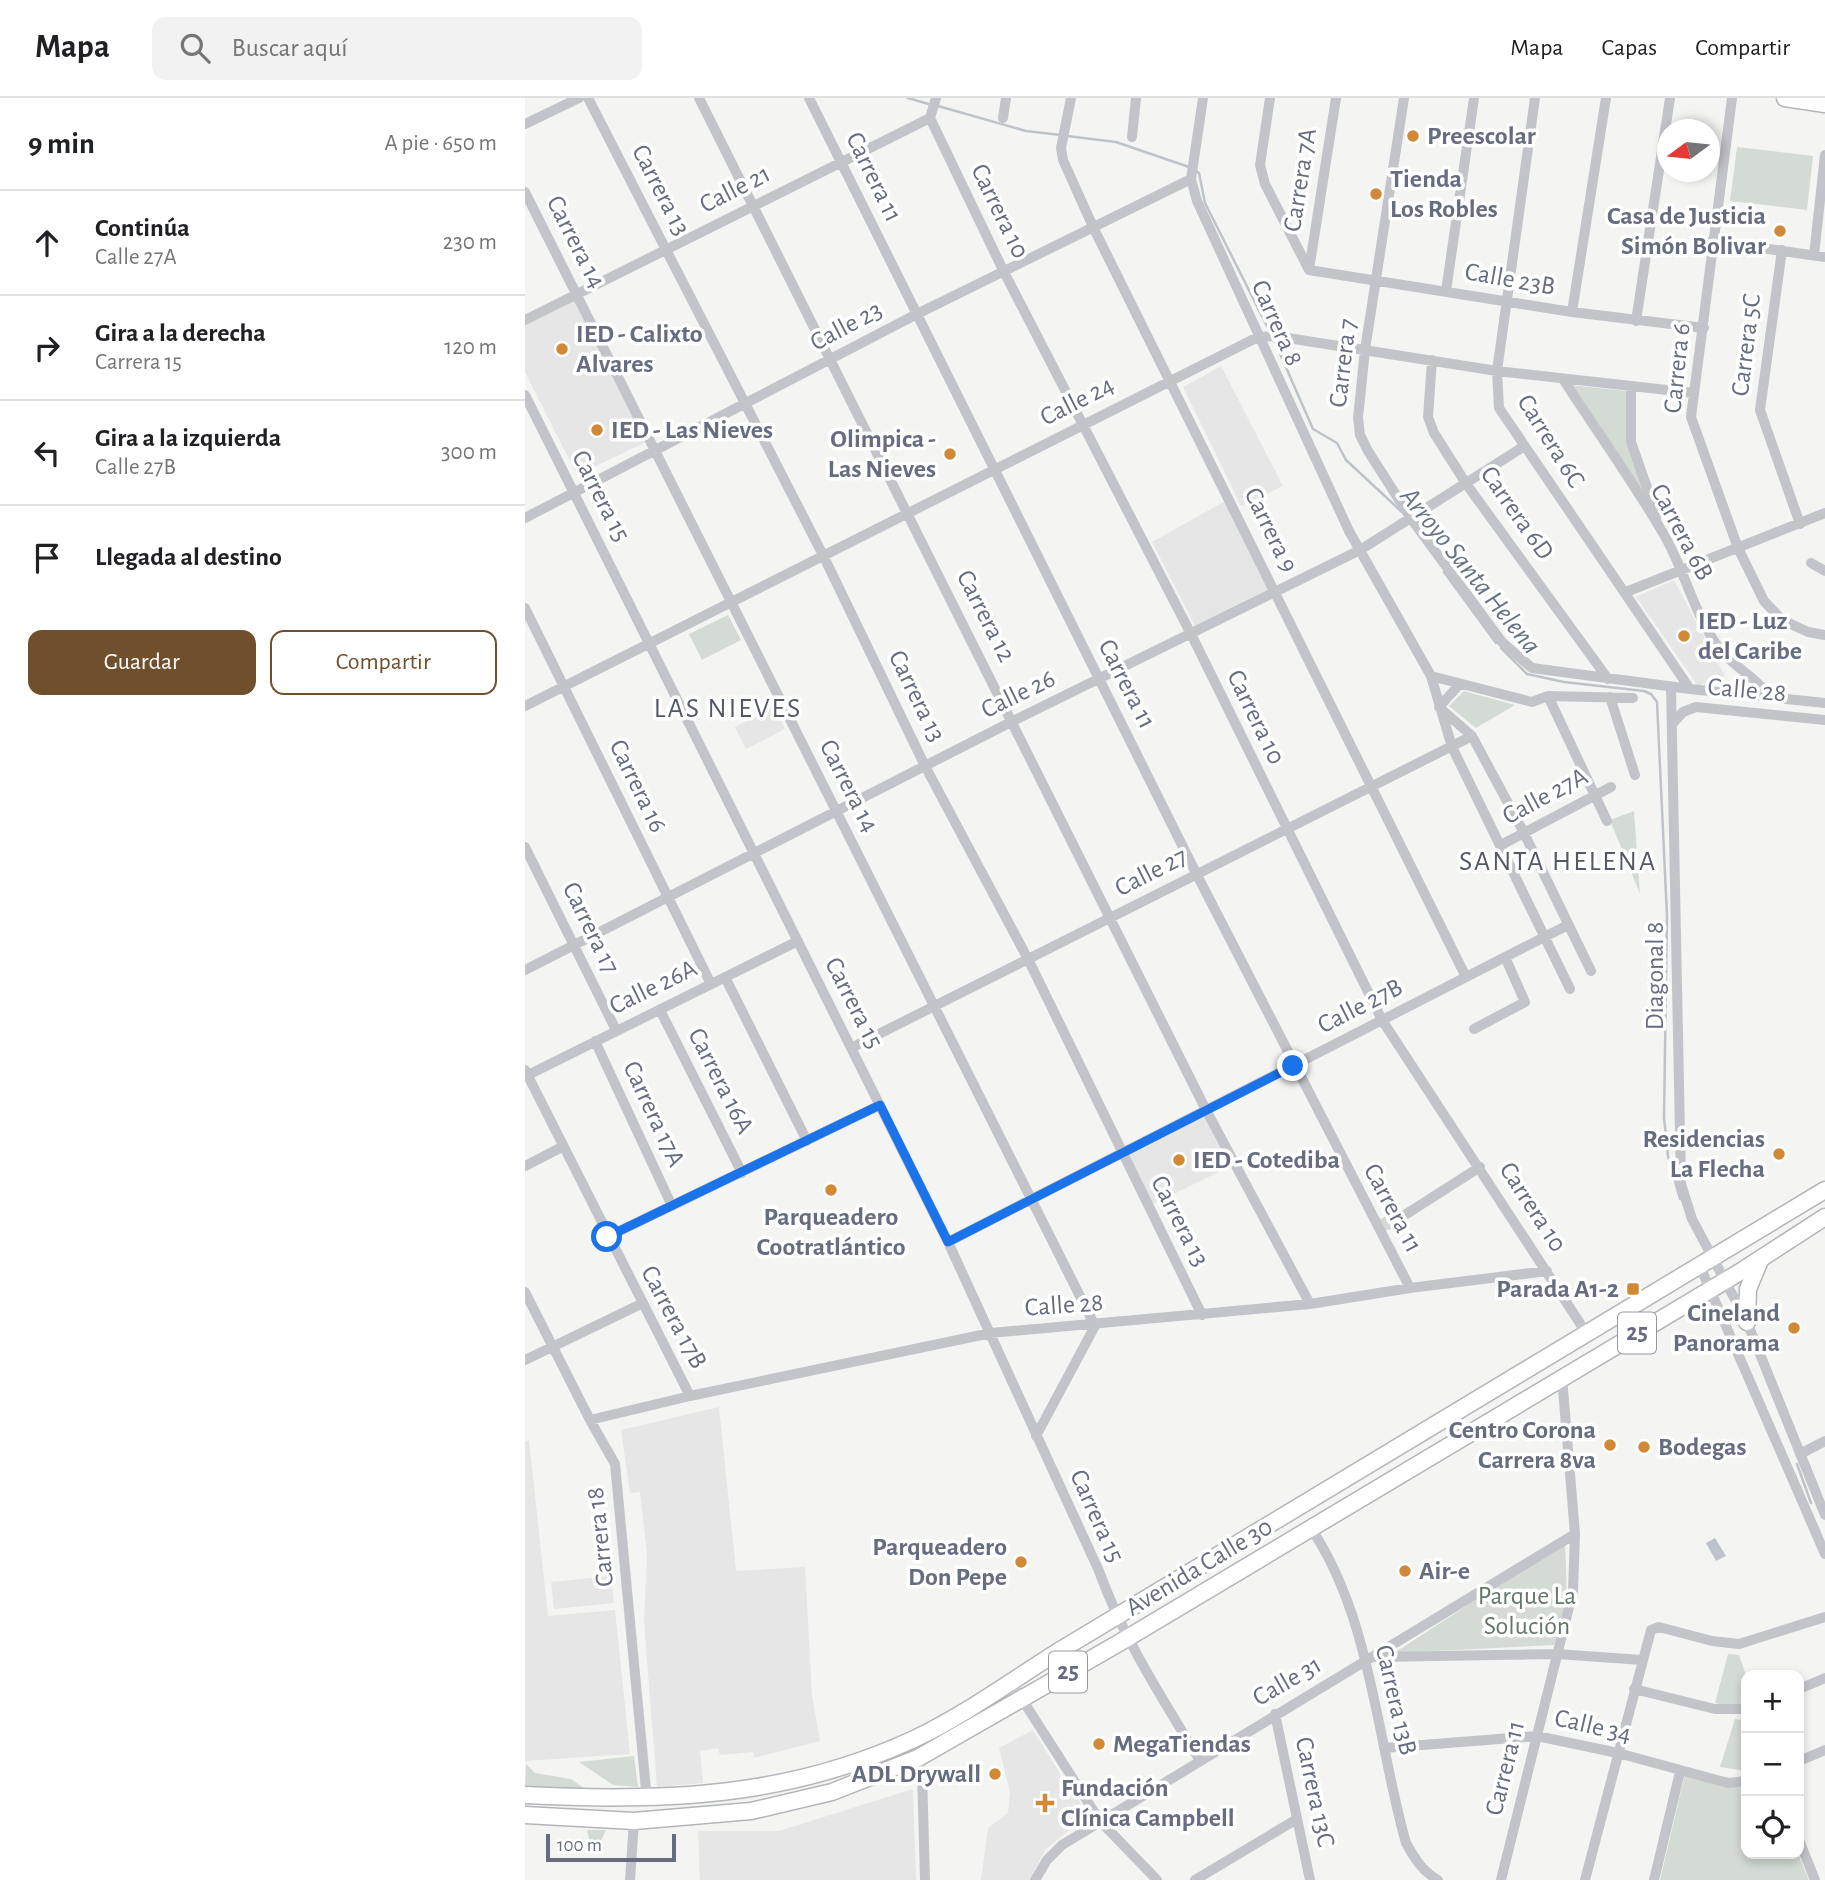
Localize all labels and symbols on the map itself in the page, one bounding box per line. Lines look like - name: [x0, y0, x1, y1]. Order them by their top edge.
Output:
- north arrow: [1657, 119, 1720, 182]
- place label: Preescolar: [1427, 123, 1536, 149]
- street label: Carrera 7A: [1279, 126, 1321, 234]
- street label: Carrera 11: [841, 128, 907, 226]
- marker: Preescolar: [1405, 128, 1421, 144]
- street label: Carrera 13: [627, 140, 695, 240]
- street label: Calle 21: [695, 160, 775, 218]
- street label: Carrera 10: [966, 160, 1034, 262]
- place label: Tienda Los Robles: [1390, 166, 1498, 222]
- marker: Tienda Los Robles: [1368, 186, 1384, 202]
- street label: Carrera 14: [542, 192, 610, 292]
- place label: Casa de Justicia Simón Bolivar: [1607, 203, 1766, 259]
- marker: Casa de Justicia Simón Bolivar: [1772, 223, 1788, 239]
- street label: Calle 23B: [1463, 258, 1557, 300]
- street label: Carrera 8: [1247, 276, 1307, 370]
- street label: Carrera 5C: [1727, 292, 1765, 398]
- street label: Calle 23: [806, 296, 886, 356]
- street label: Carrera 7: [1325, 317, 1361, 409]
- place label: IED - Calixto Alvares: [576, 321, 703, 377]
- street label: Carrera 6: [1659, 322, 1695, 414]
- marker: IED - Calixto Alvares: [554, 341, 570, 357]
- street label: Calle 24: [1036, 371, 1118, 431]
- street label: Carrera 6C: [1512, 390, 1590, 492]
- place label: IED - Las Nieves: [611, 417, 773, 443]
- marker: IED - Las Nieves: [589, 422, 605, 438]
- place label: Olimpica - Las Nieves: [828, 426, 936, 482]
- street label: Carrera 15: [567, 446, 635, 546]
- marker: Olimpica - Las Nieves: [942, 446, 958, 462]
- street label: Carrera 6D: [1476, 462, 1558, 564]
- street label: Carrera 6B: [1646, 480, 1718, 584]
- water label: Arroyo Santa Helena: [1394, 482, 1545, 660]
- street label: Carrera 9: [1239, 484, 1303, 576]
- street label: Carrera 12: [952, 566, 1020, 666]
- place label: IED - Luz del Caribe: [1698, 608, 1802, 664]
- marker: IED - Luz del Caribe: [1676, 628, 1692, 644]
- street label: Carrera 11: [1094, 635, 1160, 733]
- street label: Carrera 13: [884, 646, 950, 746]
- street label: Calle 26: [977, 665, 1059, 723]
- street label: Carrera 10: [1222, 666, 1290, 768]
- street label: Calle 28: [1707, 674, 1787, 706]
- district label: LAS NIEVES: [654, 695, 802, 723]
- street label: Carrera 16: [604, 736, 672, 836]
- street label: Carrera 14: [815, 736, 883, 836]
- street label: Calle 27A: [1498, 763, 1592, 829]
- street label: Calle 27: [1111, 843, 1191, 901]
- district label: SANTA HELENA: [1459, 848, 1657, 876]
- street label: Carrera 17: [558, 878, 624, 978]
- street label: Diagonal 8: [1642, 922, 1668, 1030]
- street label: Carrera 15: [820, 953, 888, 1053]
- street label: Calle 26A: [605, 955, 701, 1019]
- street label: Calle 27B: [1313, 974, 1407, 1038]
- street label: Carrera 16A: [683, 1024, 759, 1138]
- route end: [1277, 1050, 1308, 1081]
- street label: Carrera 17A: [618, 1057, 690, 1171]
- place label: Residencias La Flecha: [1642, 1126, 1765, 1182]
- marker: Residencias La Flecha: [1771, 1146, 1787, 1162]
- place label: IED - Cotediba: [1193, 1147, 1340, 1173]
- marker: IED - Cotediba: [1171, 1152, 1187, 1168]
- street label: Carrera 10: [1495, 1158, 1571, 1256]
- street label: Carrera 11: [1359, 1159, 1427, 1257]
- street label: Carrera 13: [1146, 1171, 1214, 1271]
- marker: Parqueadero Cootratlántico: [823, 1182, 839, 1198]
- place label: Parqueadero Cootratlántico: [757, 1204, 906, 1260]
- route start: [591, 1221, 622, 1252]
- street label: Carrera 17B: [636, 1261, 712, 1373]
- place label: Parada A1-2: [1496, 1276, 1619, 1302]
- marker: Parada A1-2: [1625, 1281, 1641, 1297]
- street label: Calle 28: [1024, 1289, 1104, 1321]
- place label: Cineland Panorama: [1673, 1300, 1780, 1356]
- road number: 25: [1618, 1312, 1656, 1353]
- marker: Cineland Panorama: [1786, 1320, 1802, 1336]
- place label: Centro Corona Carrera 8va: [1449, 1417, 1596, 1473]
- place label: Bodegas: [1658, 1434, 1747, 1460]
- marker: Centro Corona Carrera 8va: [1602, 1437, 1618, 1453]
- marker: Bodegas: [1636, 1439, 1652, 1455]
- street label: Carrera 15: [1065, 1466, 1129, 1566]
- street label: Carrera 18: [582, 1486, 618, 1588]
- street label: Avenida Calle 30: [1121, 1513, 1277, 1621]
- place label: Parqueadero Don Pepe: [872, 1534, 1007, 1590]
- marker: Parqueadero Don Pepe: [1013, 1554, 1029, 1570]
- place label: Air-e: [1419, 1558, 1470, 1584]
- marker: Air-e: [1397, 1563, 1413, 1579]
- park label: Parque La Solución: [1478, 1583, 1576, 1639]
- street label: Carrera 13B: [1371, 1642, 1421, 1758]
- street label: Calle 31: [1248, 1651, 1326, 1711]
- road number: 25: [1049, 1652, 1087, 1692]
- street label: Calle 34: [1552, 1705, 1634, 1747]
- street label: Carrera 11: [1481, 1718, 1529, 1818]
- place label: MegaTiendas: [1113, 1731, 1251, 1757]
- street label: Carrera 13C: [1291, 1735, 1339, 1849]
- marker: MegaTiendas: [1091, 1736, 1107, 1752]
- place label: ADL Drywall: [852, 1761, 981, 1787]
- marker: ADL Drywall: [987, 1766, 1003, 1782]
- place label: Fundación Clínica Campbell: [1061, 1775, 1235, 1831]
- marker: Fundación Clínica Campbell: [1035, 1793, 1055, 1813]
- scale bar: [546, 1831, 675, 1863]

